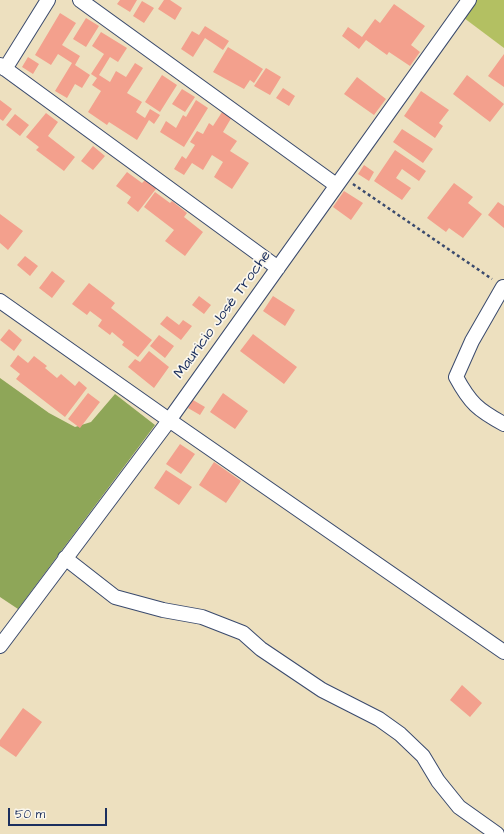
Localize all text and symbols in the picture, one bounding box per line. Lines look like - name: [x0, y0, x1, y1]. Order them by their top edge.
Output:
- street label: Mauricio José Troche: [171, 248, 275, 382]
- scale bar: [10, 800, 109, 826]
- text: 50 m: [15, 806, 45, 823]

